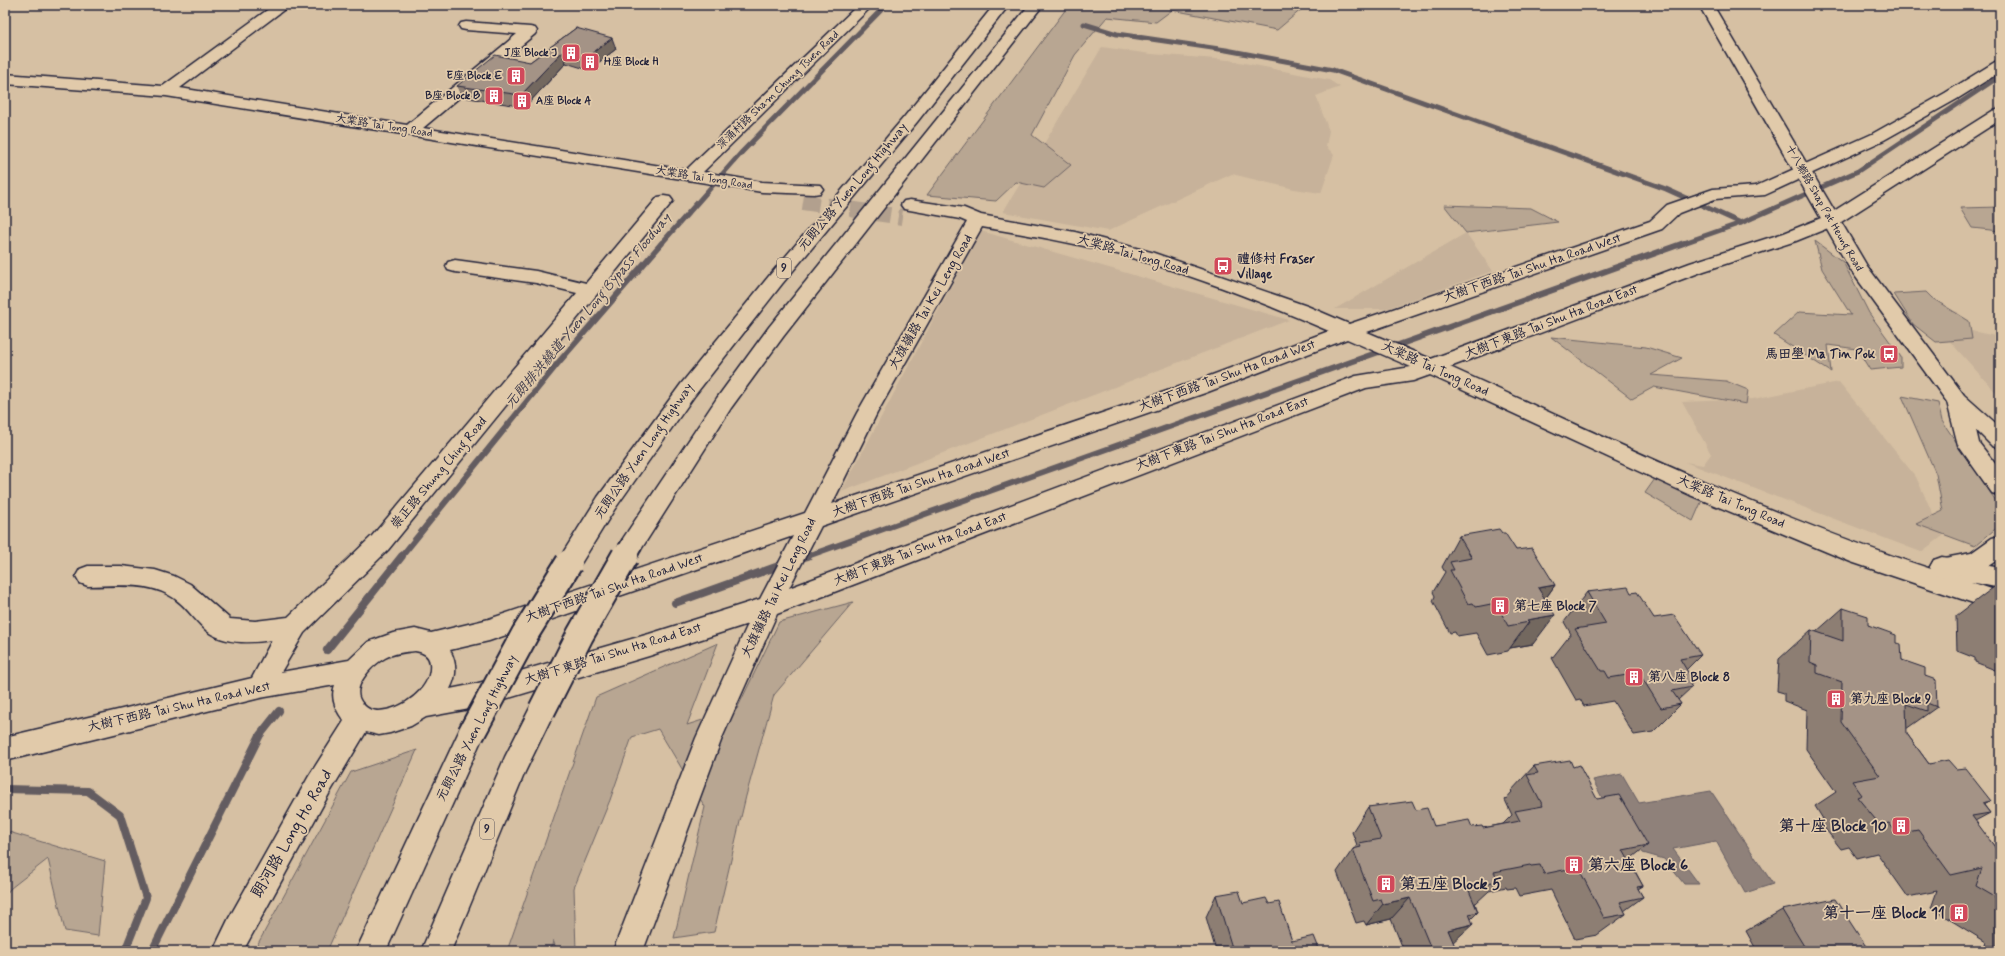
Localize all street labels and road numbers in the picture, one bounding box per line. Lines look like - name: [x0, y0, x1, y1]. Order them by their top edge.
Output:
- street label: 深涌村路 Sham Chung Tsuen Road: [714, 28, 842, 152]
- street label: 大棠路 Tai Tong Road: [334, 111, 433, 142]
- street label: 元朗公路 Yuen Long Highway: [794, 119, 913, 256]
- street label: 十八鄉路 Shap Pat Heung Road: [1780, 142, 1866, 275]
- street label: 大棠路 Tai Tong Road: [654, 163, 753, 194]
- street label: 大樹下西路 Tai Shu Ha Road West: [1441, 229, 1623, 307]
- street label: 大旗嶺路 Tai Kei Leng Road: [885, 231, 978, 373]
- street label: 大棠路 Tai Tong Road: [1075, 231, 1191, 280]
- road number: 9: [777, 258, 791, 278]
- street label: 大樹下東路 Tai Shu Ha Road East: [1462, 281, 1640, 363]
- street label: 大樹下西路 Tai Shu Ha Road West: [1136, 336, 1318, 416]
- street label: 大棠路 Tai Tong Road: [1378, 338, 1491, 401]
- street label: 元朗公路 Yuen Long Highway: [591, 380, 699, 523]
- street label: 大樹下東路 Tai Shu Ha Road East: [1133, 393, 1311, 475]
- street label: 崇正路 Shung Ching Road: [387, 413, 492, 534]
- street label: 大樹下西路 Tai Shu Ha Road West: [830, 444, 1012, 522]
- street label: 大棠路 Tai Tong Road: [1674, 472, 1788, 533]
- street label: 大樹下東路 Tai Shu Ha Road East: [831, 508, 1009, 590]
- street label: 大旗嶺路 Tai Kei Leng Road: [738, 515, 821, 661]
- street label: 大樹下西路 Tai Shu Ha Road West: [523, 549, 705, 627]
- street label: 大樹下東路 Tai Shu Ha Road East: [522, 619, 704, 689]
- street label: 元朗公路 Yuen Long Highway: [433, 652, 523, 805]
- street label: 大樹下西路 Tai Shu Ha Road West: [86, 678, 272, 736]
- street label: 朗河路 Long Ho Road: [247, 766, 338, 903]
- road number: 9: [480, 819, 494, 839]

